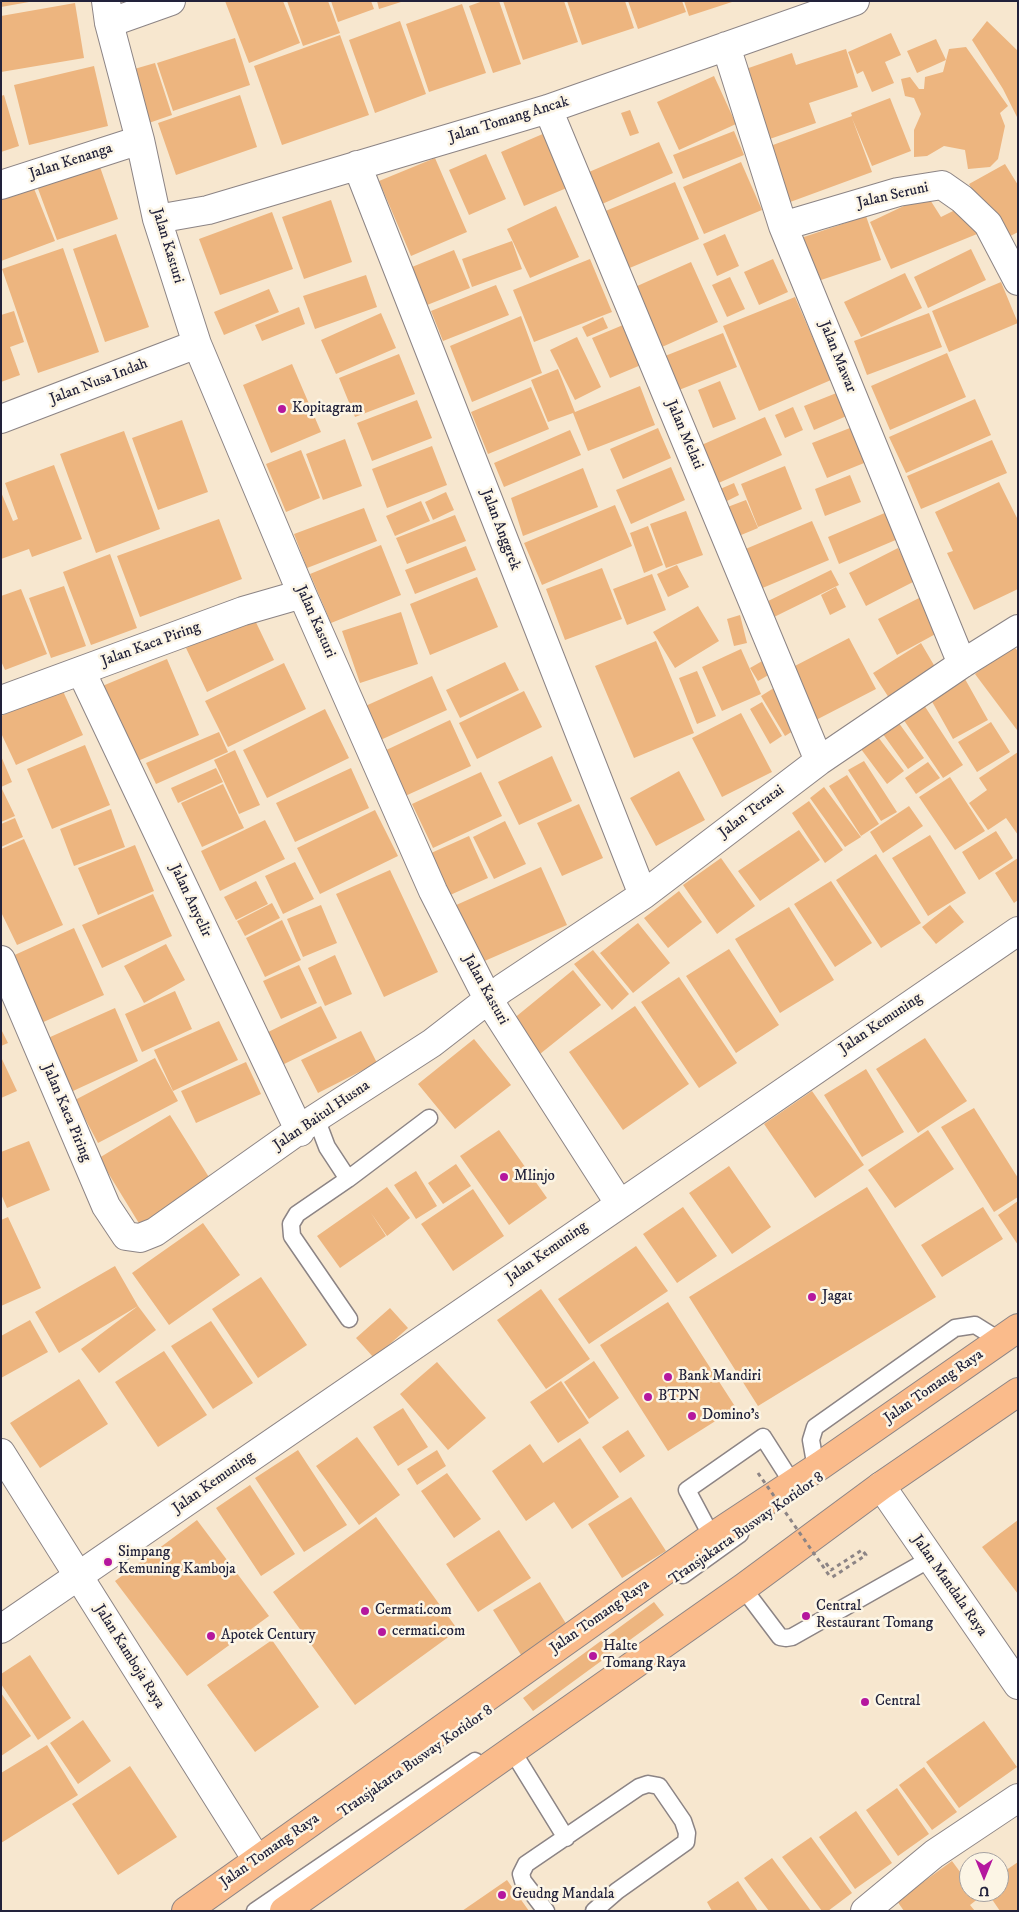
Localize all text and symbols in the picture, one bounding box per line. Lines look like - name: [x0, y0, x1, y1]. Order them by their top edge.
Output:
- street label: Jalan Tomang Ancak: [447, 93, 571, 147]
- street label: Jalan Kenanga: [27, 140, 115, 184]
- street label: Jalan Seruni: [856, 179, 930, 213]
- street label: Jalan Kasturi: [147, 206, 187, 286]
- street label: Jalan Mawar: [815, 319, 859, 395]
- street label: Jalan Nusa Indah: [47, 355, 151, 409]
- street label: Jalan Melati: [661, 398, 707, 472]
- place label: Kopitagram: [292, 400, 363, 418]
- marker: Kopitagram: [276, 403, 288, 415]
- street label: Jalan Anggrek: [476, 487, 524, 573]
- street label: Jalan Kasturi: [291, 583, 339, 661]
- street label: Jalan Kaca Piring: [99, 619, 203, 671]
- street label: Jalan Teratai: [716, 782, 788, 842]
- street label: Jalan Anyelir: [165, 862, 215, 940]
- street label: Jalan Kasturi: [458, 952, 512, 1028]
- street label: Jalan Kemuning: [836, 990, 926, 1058]
- street label: Jalan Kaca Piring: [37, 1062, 95, 1164]
- street label: Jalan Baitul Husna: [270, 1077, 374, 1155]
- place label: Mlinjo: [514, 1168, 555, 1186]
- marker: Mlinjo: [498, 1171, 510, 1183]
- street label: Jalan Kemuning: [503, 1218, 591, 1288]
- place label: Jagat: [822, 1288, 853, 1306]
- marker: Jagat: [806, 1291, 818, 1303]
- street label: Jalan Tomang Raya: [881, 1346, 987, 1428]
- place label: Bank Mandiri: [678, 1368, 761, 1386]
- marker: Bank Mandiri: [662, 1371, 674, 1383]
- place label: BTPN: [658, 1388, 700, 1406]
- marker: BTPN: [642, 1391, 654, 1403]
- place label: Domino's: [702, 1407, 759, 1425]
- marker: Domino's: [686, 1410, 698, 1422]
- street label: Jalan Kemuning: [170, 1448, 258, 1518]
- street label: Transjakarta Busway Koridor 8: [666, 1469, 828, 1589]
- street label: Jalan Mandala Raya: [907, 1532, 991, 1640]
- place label: Simpang Kemuning Kamboja: [118, 1544, 236, 1579]
- marker: Simpang Kemuning Kamboja: [102, 1556, 114, 1568]
- street label: Jalan Tomang Raya: [547, 1576, 653, 1658]
- place label: Central Restaurant Tomang: [816, 1598, 933, 1633]
- street label: Jalan Kamboja Raya: [90, 1602, 168, 1712]
- place label: Cermati.com: [375, 1602, 452, 1620]
- marker: Cermati.com: [359, 1605, 371, 1617]
- marker: Central Restaurant Tomang: [800, 1610, 812, 1622]
- place label: cermati.com: [392, 1623, 465, 1641]
- marker: cermati.com: [376, 1626, 388, 1638]
- place label: Apotek Century: [221, 1627, 316, 1645]
- marker: Apotek Century: [205, 1630, 217, 1642]
- place label: Halte Tomang Raya: [603, 1638, 686, 1673]
- marker: Halte Tomang Raya: [587, 1650, 599, 1662]
- place label: Central: [875, 1693, 920, 1711]
- marker: Central: [859, 1696, 871, 1708]
- street label: Transjakarta Busway Koridor 8: [335, 1702, 497, 1822]
- street label: Jalan Tomang Raya: [217, 1810, 323, 1892]
- north arrow: [959, 1852, 1009, 1902]
- text: U: [979, 1882, 989, 1900]
- place label: Geudng Mandala: [512, 1886, 614, 1904]
- marker: Geudng Mandala: [496, 1889, 508, 1901]

